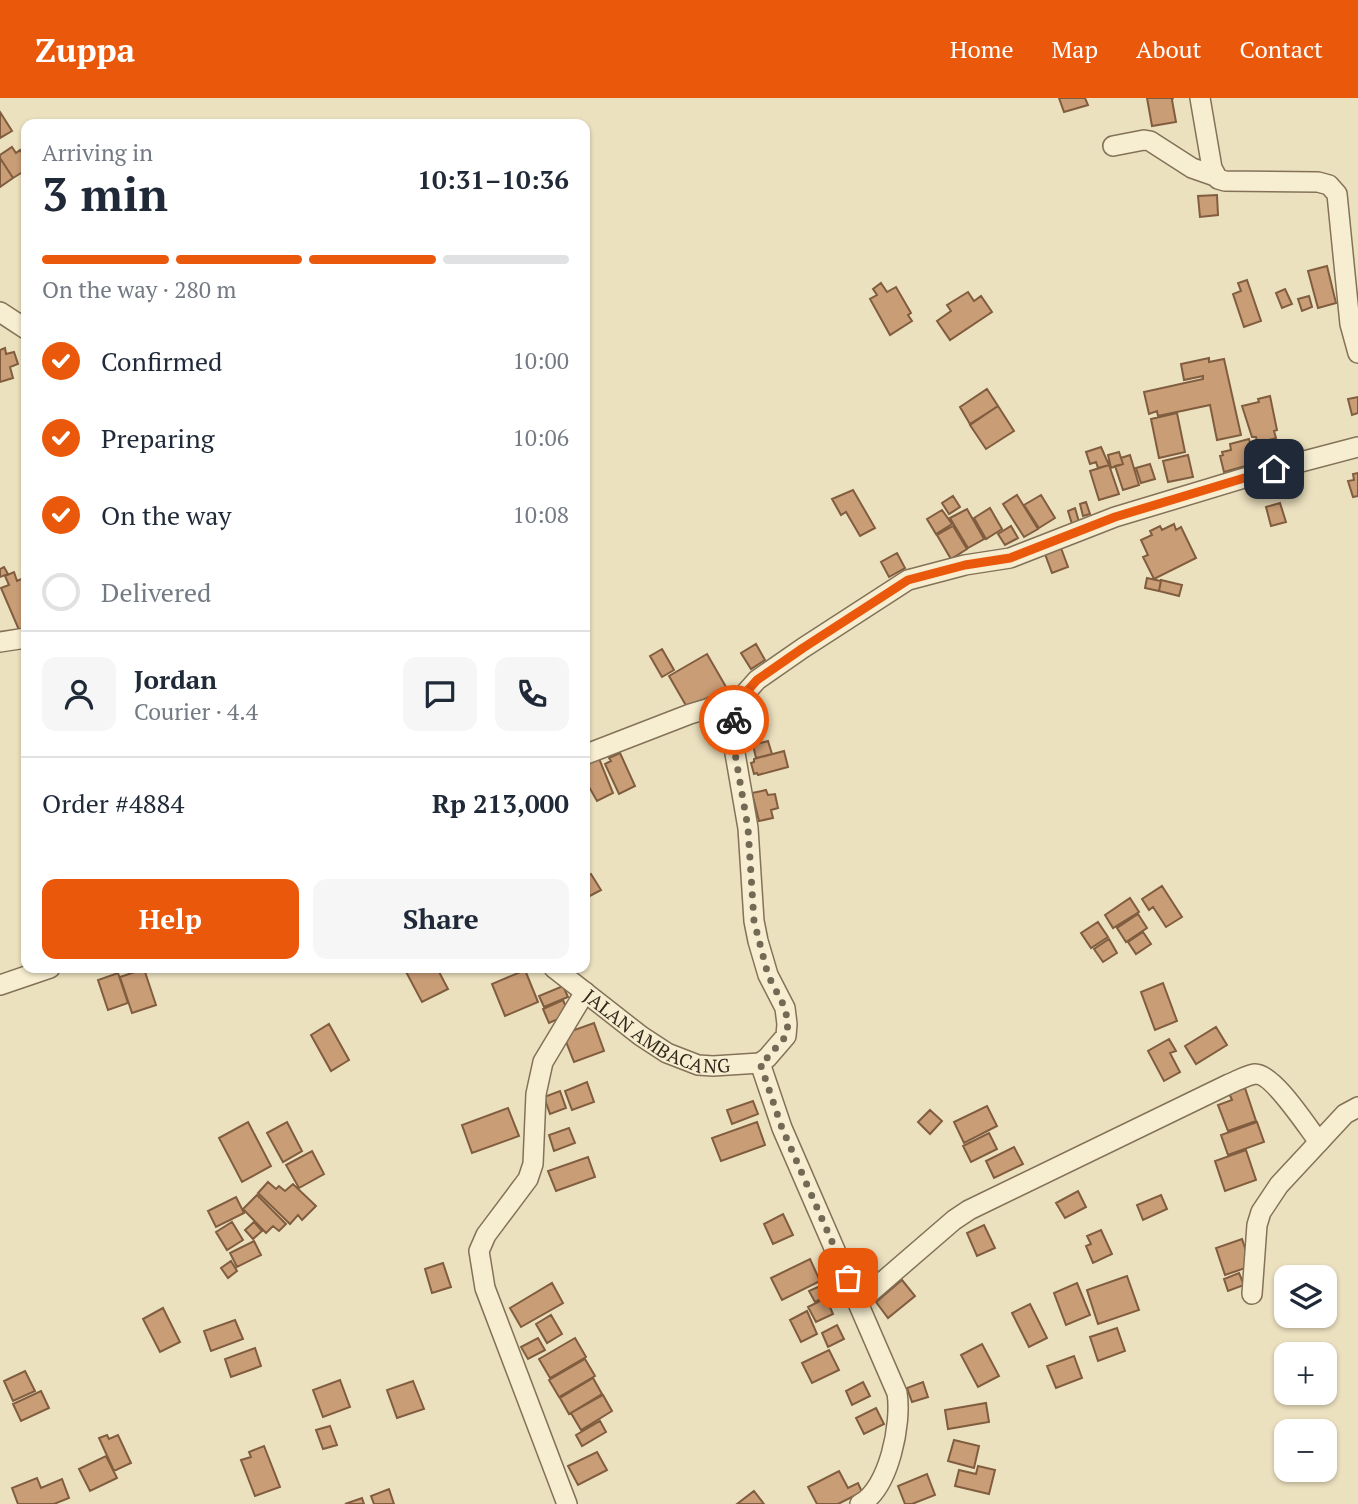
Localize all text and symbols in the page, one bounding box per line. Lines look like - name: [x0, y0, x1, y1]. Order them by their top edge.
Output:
- text: Zuppa: [35, 28, 135, 71]
- text: Home: [950, 33, 1014, 65]
- text: Map: [1052, 33, 1098, 65]
- text: About: [1136, 33, 1202, 65]
- text: Contact: [1240, 33, 1323, 65]
- text: Arriving in: [42, 137, 153, 168]
- text: 10:31–10:36: [417, 162, 569, 196]
- text: 3 min: [42, 163, 168, 224]
- text: On the way · 280 m: [42, 274, 236, 305]
- icon: check: [42, 342, 80, 380]
- text: Confirmed: [101, 344, 222, 378]
- text: 10:00: [512, 345, 569, 376]
- icon: check: [42, 419, 80, 457]
- text: Preparing: [101, 421, 214, 455]
- text: 10:06: [512, 422, 569, 453]
- pin: [1244, 439, 1304, 499]
- icon: home: [1255, 450, 1293, 488]
- icon: check: [42, 496, 80, 534]
- text: On the way: [101, 498, 232, 532]
- text: 10:08: [512, 499, 569, 530]
- text: Delivered: [101, 575, 211, 609]
- button: person: [42, 657, 116, 731]
- button: chat: [403, 657, 477, 731]
- button: phone: [495, 657, 569, 731]
- text: Jordan: [134, 662, 217, 696]
- courier: [699, 685, 769, 755]
- text: Courier · 4.4: [134, 696, 258, 727]
- icon: bike: [715, 701, 753, 739]
- text: Order #4884: [42, 786, 184, 820]
- text: Rp 213,000: [432, 786, 569, 820]
- button: Help: [42, 879, 299, 959]
- button: Share: [313, 879, 569, 959]
- street label: JALAN AMBACANG: [579, 983, 731, 1078]
- pin: [818, 1248, 878, 1308]
- icon: bag: [829, 1259, 867, 1297]
- map controls: [1274, 1265, 1337, 1482]
- button: layers: [1274, 1265, 1337, 1328]
- button: +: [1274, 1342, 1337, 1405]
- button: −: [1274, 1419, 1337, 1482]

